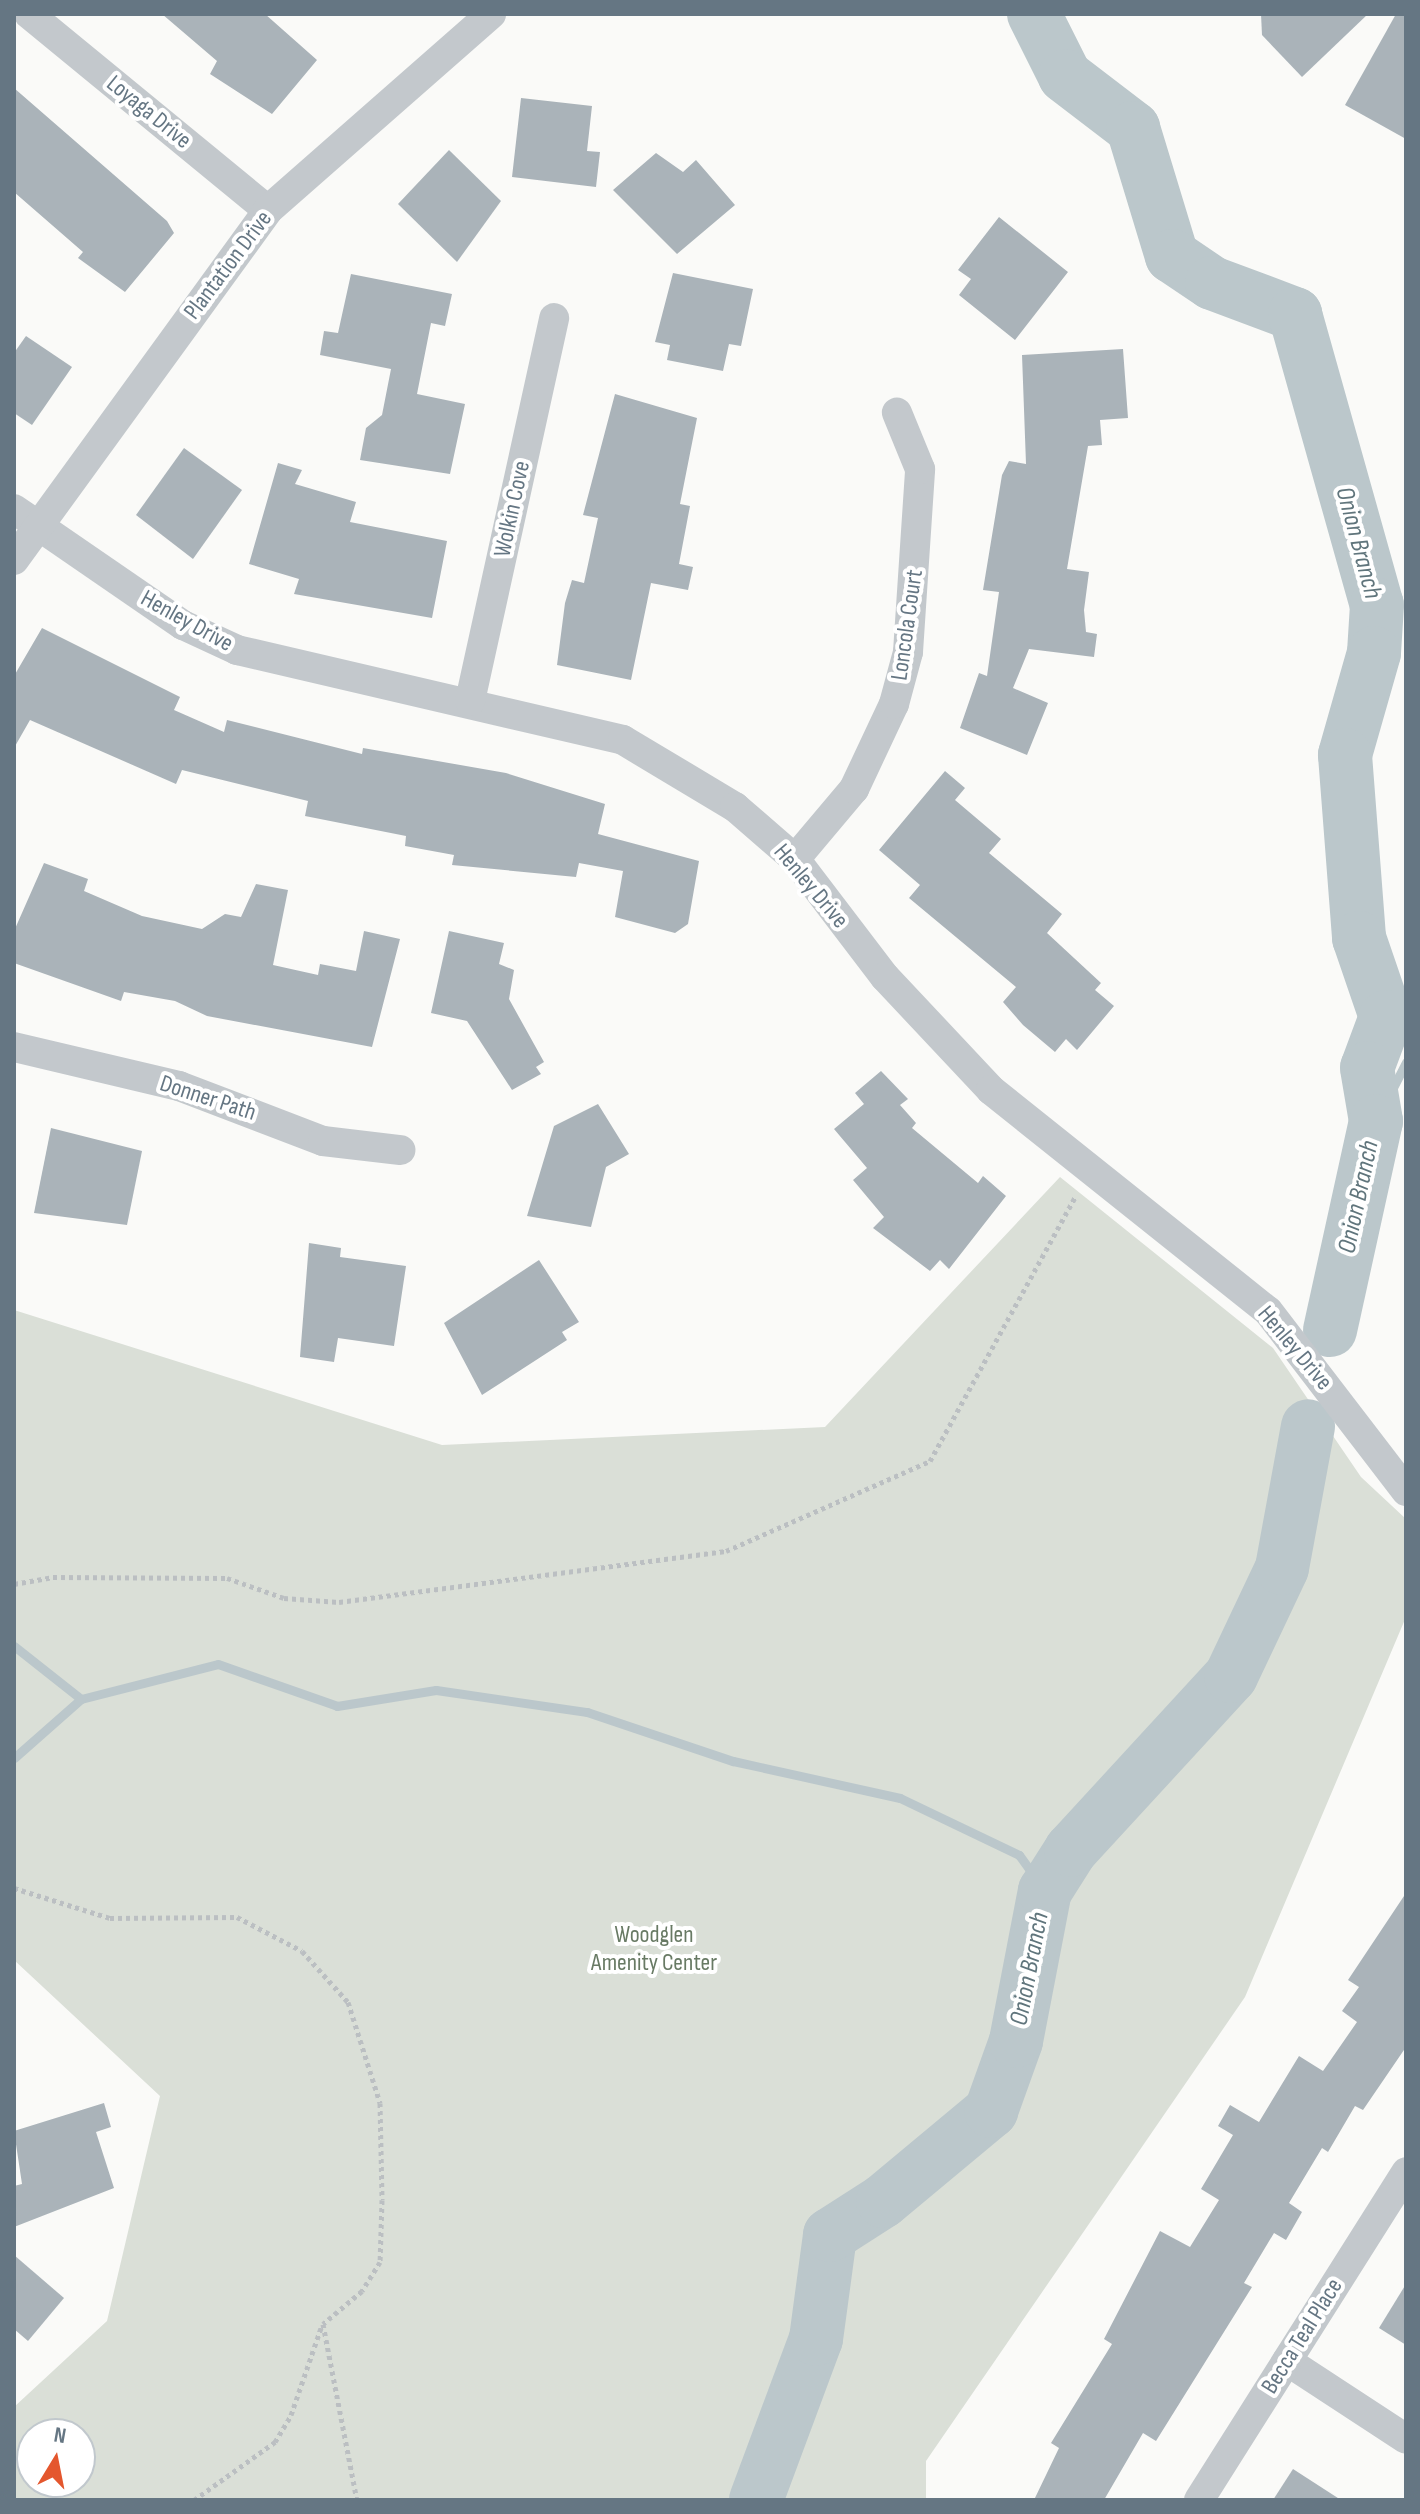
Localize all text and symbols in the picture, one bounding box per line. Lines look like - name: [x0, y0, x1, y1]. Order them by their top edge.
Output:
- street label: Loyaga Drive: [101, 69, 197, 155]
- street label: Plantation Drive: [178, 205, 278, 325]
- street label: Wolkin Cove: [488, 458, 536, 560]
- water label: Onion Branch: [1328, 484, 1388, 602]
- street label: Loncola Court: [885, 568, 929, 682]
- street label: Henley Drive: [136, 584, 238, 658]
- street label: Henley Drive: [767, 838, 855, 934]
- street label: Donner Path: [156, 1069, 260, 1127]
- water label: Onion Branch: [1332, 1138, 1386, 1256]
- street label: Henley Drive: [1251, 1300, 1339, 1396]
- water label: Onion Branch: [1004, 1910, 1056, 2028]
- park label: Woodglen Amenity Center: [591, 1921, 717, 1977]
- street label: Becca Teal Place: [1255, 2273, 1349, 2399]
- north arrow: [16, 2418, 96, 2498]
- text: N: [52, 2422, 68, 2450]

